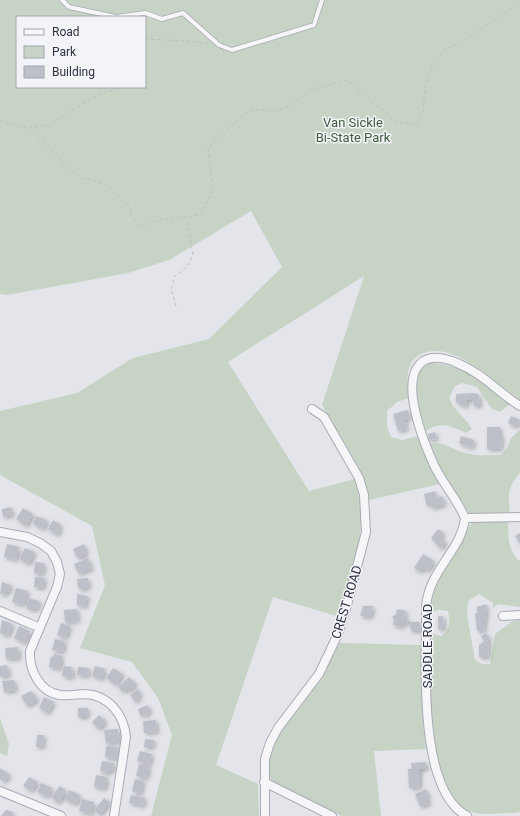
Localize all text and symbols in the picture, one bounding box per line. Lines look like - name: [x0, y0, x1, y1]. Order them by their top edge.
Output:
- legend: [16, 16, 146, 88]
- text: Road: [52, 25, 80, 39]
- text: Park: [52, 45, 77, 59]
- text: Building: [52, 65, 95, 79]
- park label: Van Sickle Bi-State Park: [316, 115, 391, 145]
- street label: CREST ROAD: [328, 564, 365, 641]
- street label: SADDLE ROAD: [420, 604, 435, 688]

